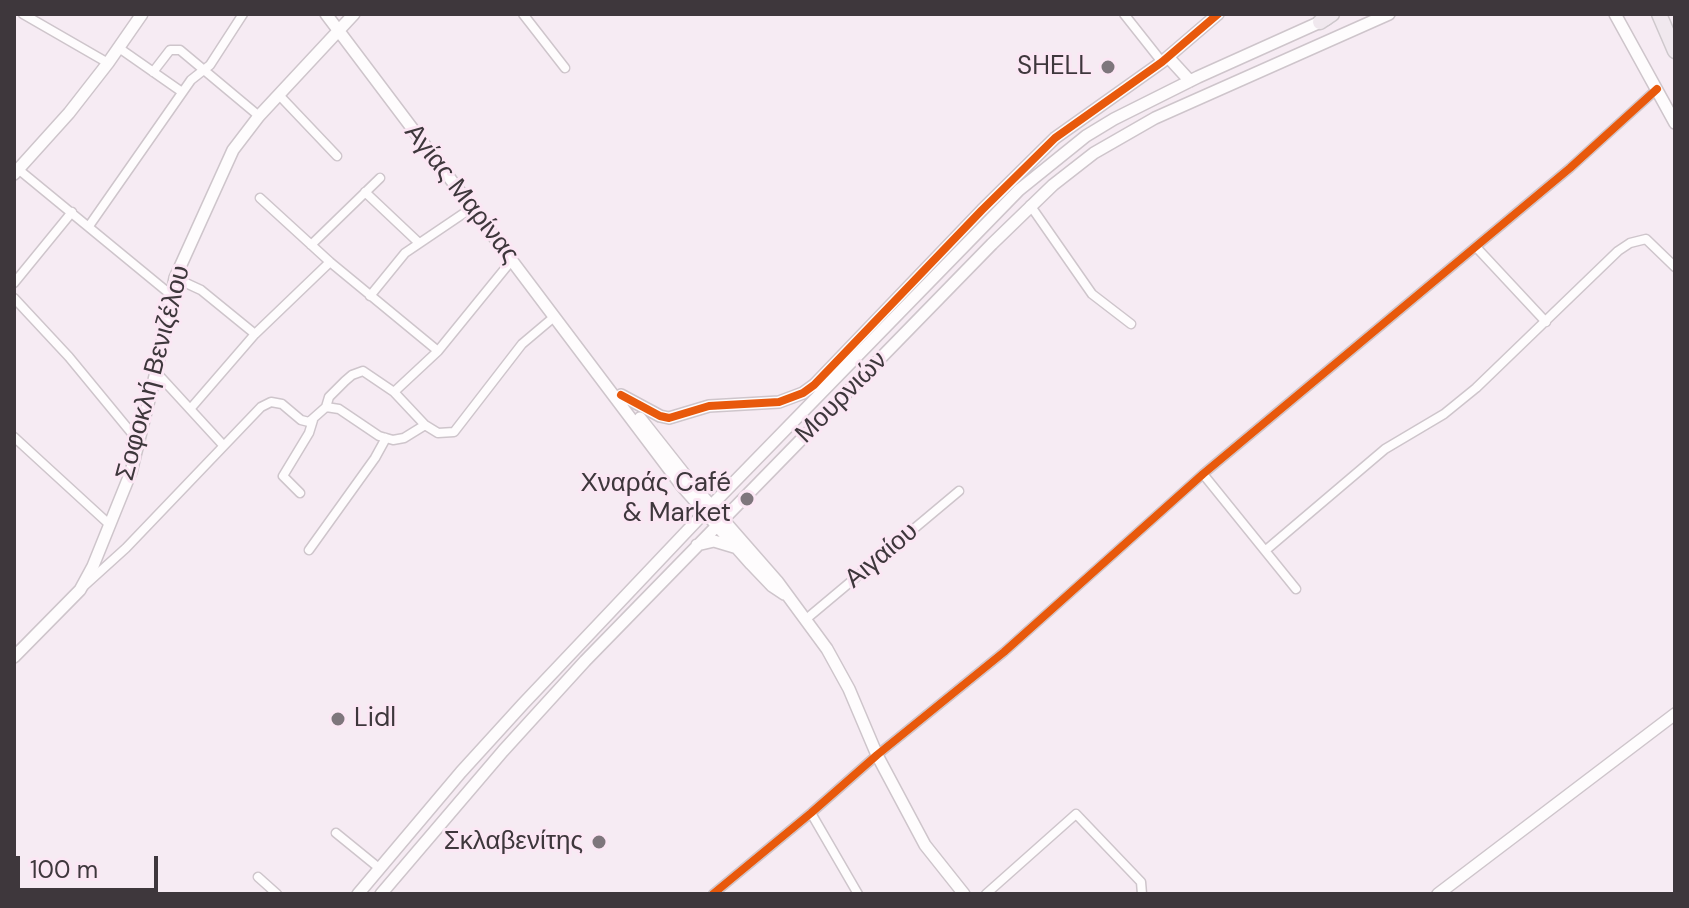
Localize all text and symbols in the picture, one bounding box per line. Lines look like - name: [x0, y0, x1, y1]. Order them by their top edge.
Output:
- place label: SHELL: [1017, 51, 1092, 83]
- marker: SHELL: [1099, 58, 1117, 76]
- street label: Αγίας Μαρίνας: [397, 118, 525, 270]
- street label: Σοφοκλή Βενιζέλου: [110, 262, 198, 484]
- street label: Μουρνιών: [790, 346, 894, 450]
- place label: Χναράς Café & Market: [580, 468, 731, 530]
- marker: Χναράς Café & Market: [738, 490, 756, 508]
- street label: Αιγαίου: [839, 517, 925, 595]
- place label: Lidl: [354, 703, 396, 735]
- marker: Lidl: [329, 710, 347, 728]
- place label: Σκλαβενίτης: [444, 826, 583, 858]
- marker: Σκλαβενίτης: [590, 833, 608, 851]
- scale bar: [20, 840, 162, 890]
- text: 100 m: [30, 854, 98, 885]

